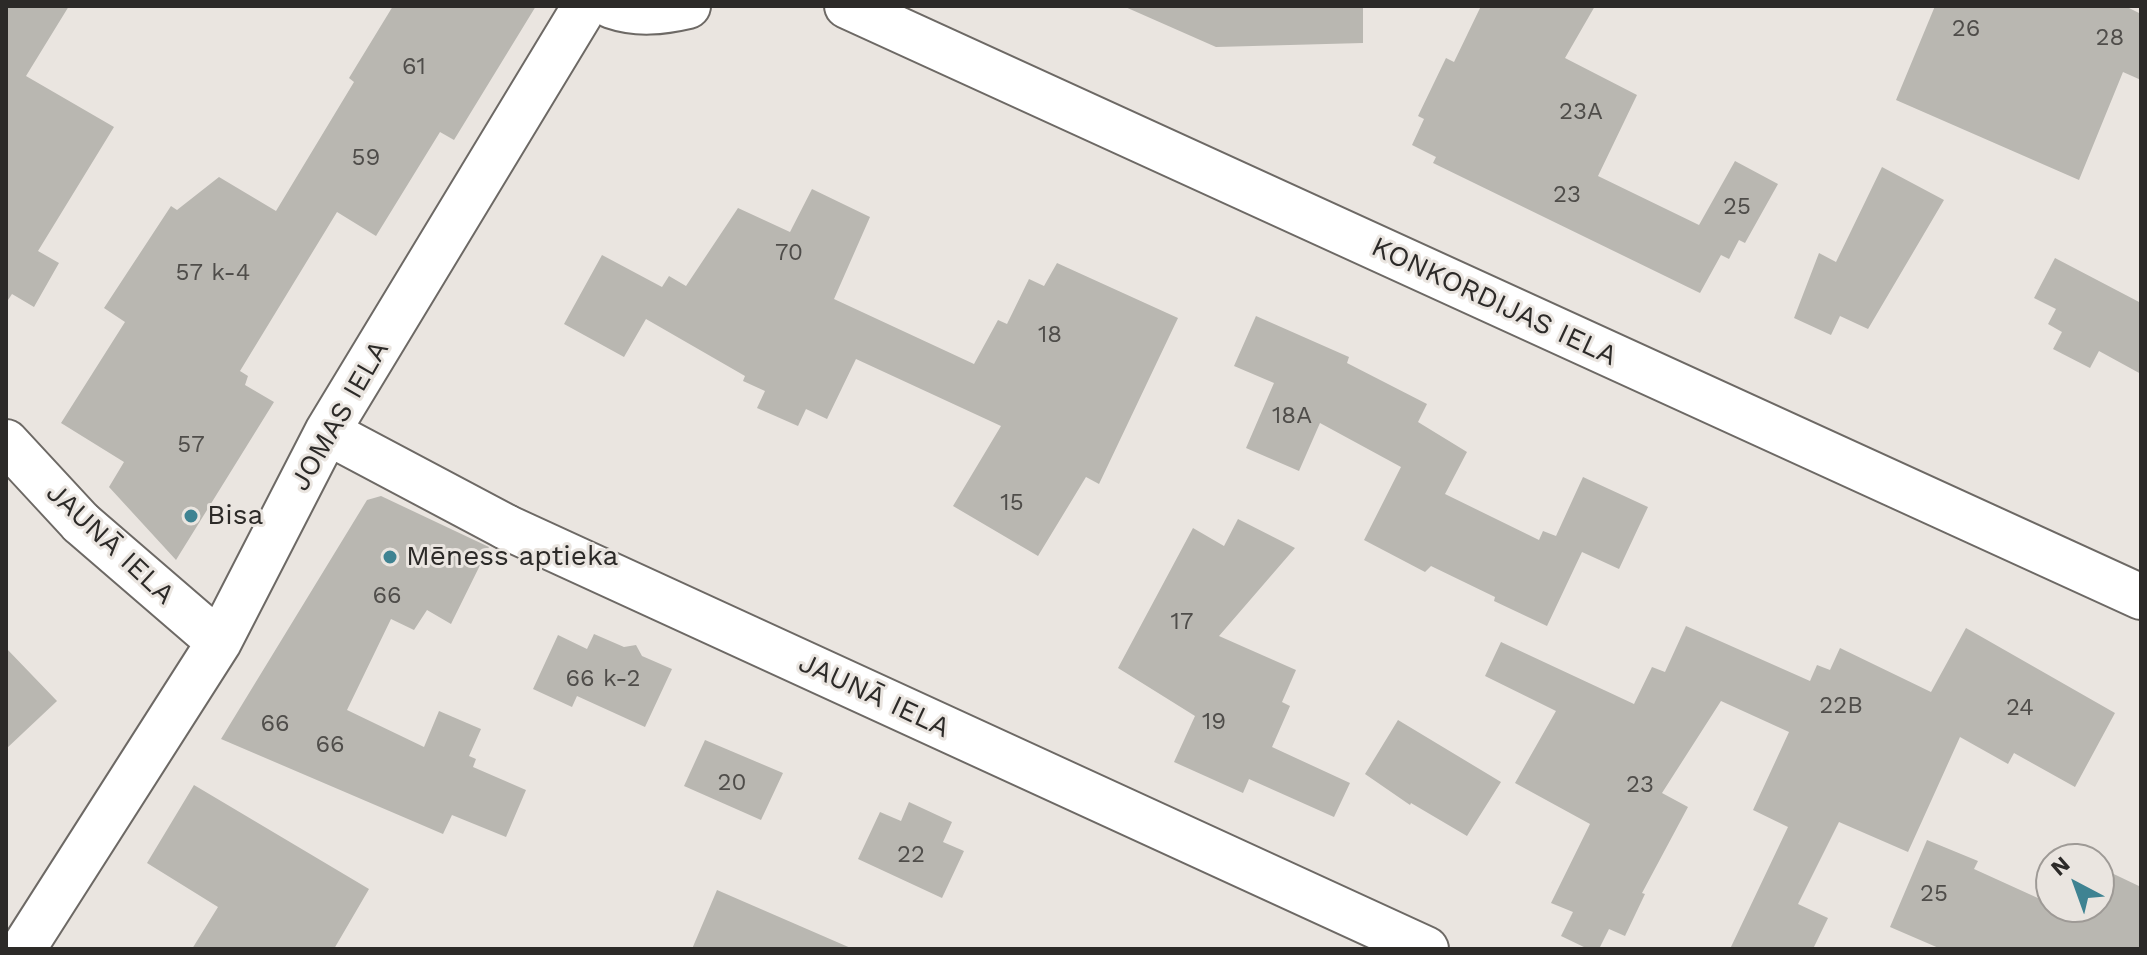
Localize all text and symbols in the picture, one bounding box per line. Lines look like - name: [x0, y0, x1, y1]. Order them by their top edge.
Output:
- house number: 26: [1952, 15, 1980, 43]
- house number: 28: [2096, 24, 2124, 52]
- house number: 61: [402, 53, 426, 81]
- house number: 23A: [1559, 98, 1603, 126]
- house number: 59: [352, 144, 380, 172]
- house number: 23: [1553, 181, 1581, 209]
- house number: 25: [1723, 193, 1751, 221]
- street label: KONKORDIJAS IELA: [1366, 230, 1622, 374]
- house number: 70: [775, 239, 803, 267]
- house number: 57 k-4: [176, 259, 250, 287]
- house number: 18: [1038, 321, 1062, 349]
- street label: JOMAS IELA: [283, 335, 397, 497]
- house number: 18A: [1272, 402, 1312, 430]
- house number: 57: [177, 431, 205, 459]
- street label: JAUNĀ IELA: [39, 476, 181, 612]
- house number: 15: [1000, 489, 1024, 517]
- place label: Bisa: [207, 499, 263, 533]
- marker: Bisa: [182, 507, 200, 525]
- place label: Mēness aptieka: [406, 540, 618, 574]
- marker: Mēness aptieka: [381, 548, 399, 566]
- house number: 66: [372, 582, 402, 610]
- house number: 17: [1171, 608, 1193, 636]
- street label: JAUNĀ IELA: [793, 646, 955, 746]
- house number: 66 k-2: [566, 665, 640, 693]
- house number: 22B: [1819, 692, 1863, 720]
- house number: 24: [2006, 694, 2034, 722]
- house number: 19: [1202, 708, 1226, 736]
- house number: 66: [260, 710, 290, 738]
- house number: 66: [315, 731, 345, 759]
- house number: 20: [718, 769, 746, 797]
- house number: 23: [1626, 771, 1654, 799]
- house number: 22: [897, 841, 925, 869]
- north arrow: [2035, 843, 2115, 923]
- text: N: [2046, 851, 2075, 881]
- house number: 25: [1920, 880, 1948, 908]

